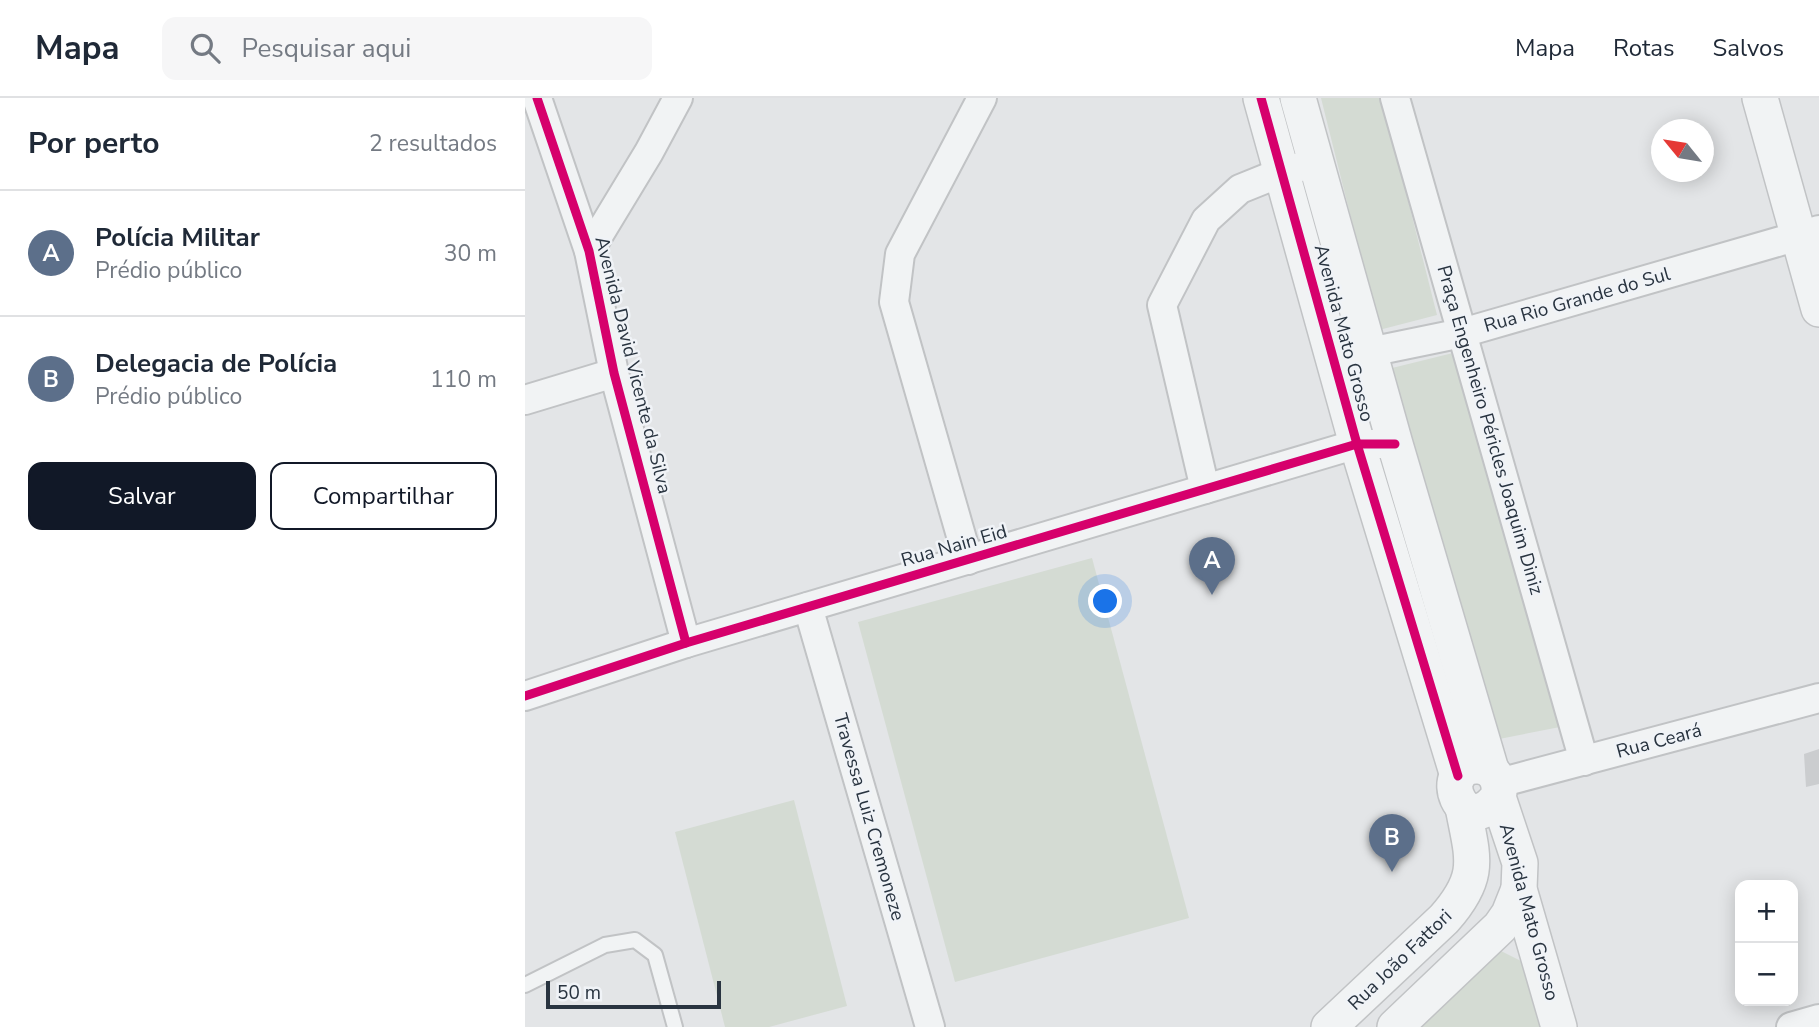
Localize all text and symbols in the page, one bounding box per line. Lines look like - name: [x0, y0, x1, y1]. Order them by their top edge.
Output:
- search box: [162, 17, 652, 80]
- text: Mapa: [35, 26, 120, 71]
- icon: search: [186, 29, 224, 67]
- text: Pesquisar aqui: [242, 31, 411, 66]
- text: Mapa: [1515, 32, 1575, 64]
- text: Rotas: [1613, 32, 1675, 64]
- text: Salvos: [1713, 32, 1784, 64]
- north arrow: [1651, 119, 1714, 182]
- text: Por perto: [28, 123, 159, 164]
- text: 2 resultados: [369, 128, 497, 159]
- text: Polícia Militar: [95, 220, 260, 255]
- street label: Avenida David Vicente da Silva: [588, 234, 678, 496]
- text: A: [42, 238, 60, 269]
- text: 30 m: [444, 238, 497, 269]
- street label: Avenida Mato Grosso: [1308, 241, 1380, 425]
- text: Prédio público: [95, 255, 242, 286]
- street label: Rua Rio Grande do Sul: [1481, 261, 1674, 339]
- street label: Praça Engenheiro Péricles Joaquim Diniz: [1430, 262, 1550, 598]
- text: Delegacia de Polícia: [95, 346, 337, 381]
- text: B: [43, 364, 59, 395]
- text: 110 m: [430, 364, 497, 395]
- text: Prédio público: [95, 381, 242, 412]
- button: Salvar: [28, 462, 256, 530]
- button: Compartilhar: [270, 462, 497, 530]
- street label: Rua Nain Eid: [898, 518, 1010, 574]
- pin: A: [1189, 537, 1235, 595]
- your location: [1088, 584, 1122, 618]
- street label: Travessa Luiz Cremoneze: [827, 710, 911, 924]
- street label: Rua Ceará: [1613, 717, 1705, 765]
- pin: B: [1369, 814, 1415, 872]
- street label: Avenida Mato Grosso: [1493, 820, 1565, 1004]
- map controls: [1735, 880, 1798, 1006]
- button: +: [1735, 880, 1798, 943]
- street label: Rua João Fattori: [1342, 904, 1458, 1016]
- button: −: [1735, 943, 1798, 1006]
- scale bar: [546, 978, 721, 1010]
- text: 50 m: [557, 980, 601, 1006]

